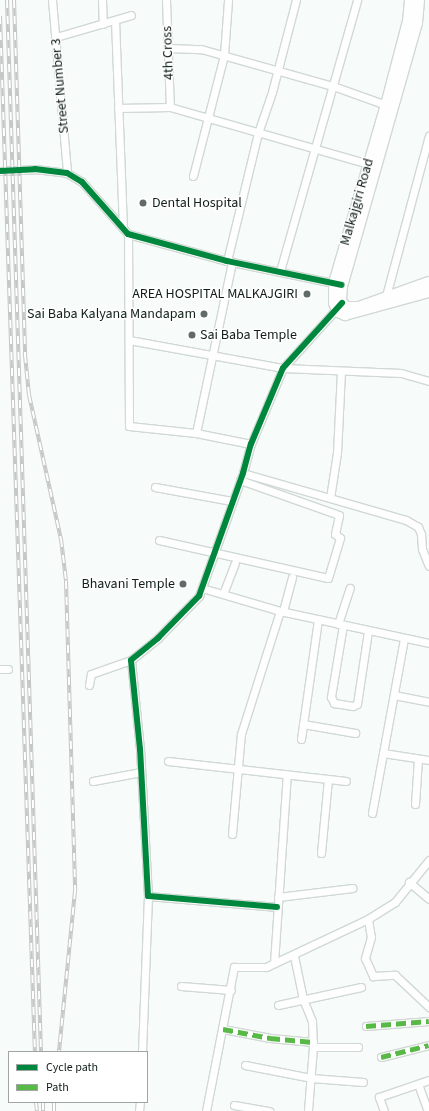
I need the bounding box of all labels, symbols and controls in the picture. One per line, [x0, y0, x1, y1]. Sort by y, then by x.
street label: 4th Cross [159, 26, 177, 80]
street label: Street Number 3 [47, 38, 73, 134]
street label: Malkajgiri Road [337, 157, 377, 247]
place label: Dental Hospital [152, 195, 242, 211]
marker: Dental Hospital [137, 197, 149, 209]
place label: AREA HOSPITAL MALKAJGIRI [132, 286, 298, 302]
marker: AREA HOSPITAL MALKAJGIRI [301, 288, 313, 300]
place label: Sai Baba Kalyana Mandapam [27, 306, 196, 322]
marker: Sai Baba Kalyana Mandapam [199, 309, 209, 319]
place label: Sai Baba Temple [200, 327, 297, 343]
marker: Sai Baba Temple [187, 330, 197, 340]
place label: Bhavani Temple [81, 576, 175, 592]
marker: Bhavani Temple [178, 579, 188, 589]
legend [8, 1051, 148, 1103]
text: Cycle path [46, 1059, 98, 1076]
text: Path [46, 1079, 69, 1096]

